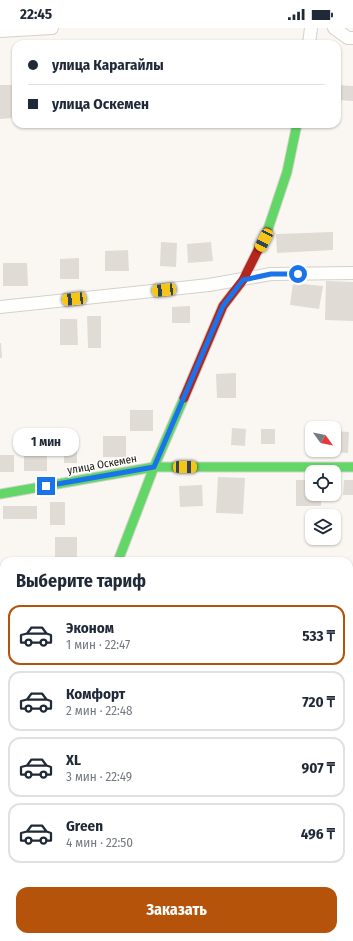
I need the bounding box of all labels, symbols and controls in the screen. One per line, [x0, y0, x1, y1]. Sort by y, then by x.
text: 22:45 [20, 5, 52, 23]
text: улица Карагайлы [52, 56, 164, 74]
text: улица Оскемен [52, 95, 149, 113]
car [253, 227, 275, 253]
route start [289, 265, 307, 283]
car [151, 283, 177, 297]
car [61, 292, 87, 306]
north arrow [305, 421, 341, 457]
map controls [305, 421, 341, 545]
callout: 1 мин [13, 428, 79, 456]
text: 1 мин [31, 434, 61, 449]
street label: улица Оскемен [66, 452, 138, 477]
car [173, 461, 197, 473]
button: locate [305, 465, 341, 501]
route end [37, 477, 55, 495]
button: layers [305, 509, 341, 545]
text: Выберите тариф [16, 570, 146, 592]
icon: car [18, 617, 54, 653]
text: Эконом [66, 619, 114, 637]
text: 533 ₸ [302, 627, 335, 645]
text: 1 мин · 22:47 [66, 637, 130, 652]
icon: car [18, 683, 54, 719]
text: Комфорт [66, 685, 125, 703]
text: 720 ₸ [302, 693, 335, 711]
text: 2 мин · 22:48 [66, 703, 132, 718]
icon: car [18, 749, 54, 785]
text: XL [66, 751, 81, 769]
text: 907 ₸ [302, 759, 335, 777]
text: 3 мин · 22:49 [66, 769, 132, 784]
icon: car [18, 815, 54, 851]
text: Green [66, 817, 103, 835]
text: 496 ₸ [301, 825, 335, 843]
text: 4 мин · 22:50 [66, 835, 133, 850]
button: Заказать [16, 887, 337, 933]

